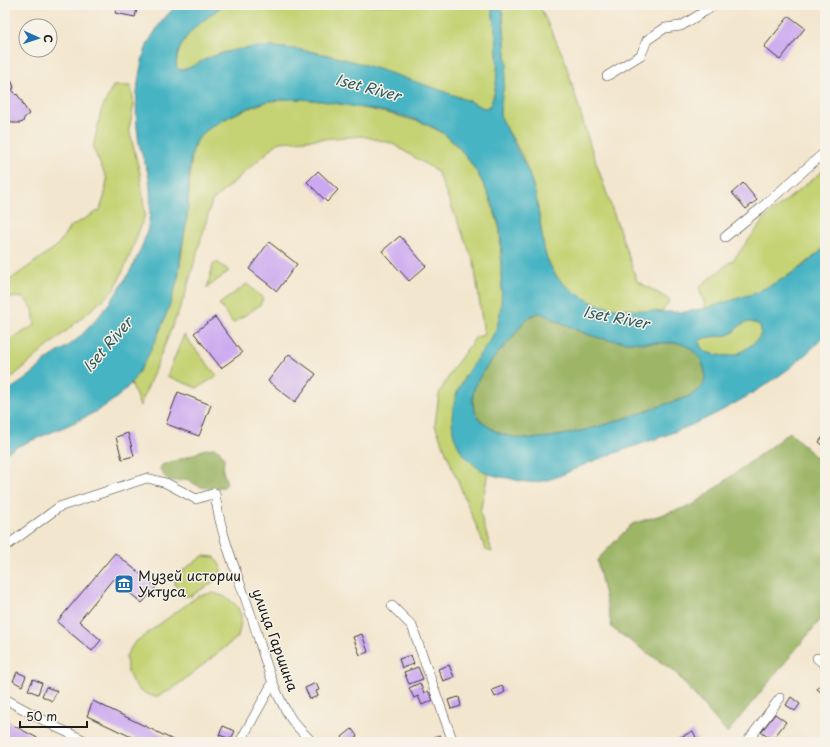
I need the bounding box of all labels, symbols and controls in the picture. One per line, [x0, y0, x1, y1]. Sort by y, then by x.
north arrow [18, 18, 58, 58]
text: С [40, 34, 57, 43]
water label: Iset River [333, 67, 406, 107]
water label: Iset River [581, 299, 653, 335]
water label: Iset River [76, 310, 139, 377]
place label: Музей истории Уктуса [138, 565, 241, 602]
museum icon: Музей истории Уктуса [113, 573, 135, 595]
street label: улица Гаршина [247, 586, 304, 694]
scale bar [20, 703, 87, 729]
text: 50 m [26, 707, 57, 725]

